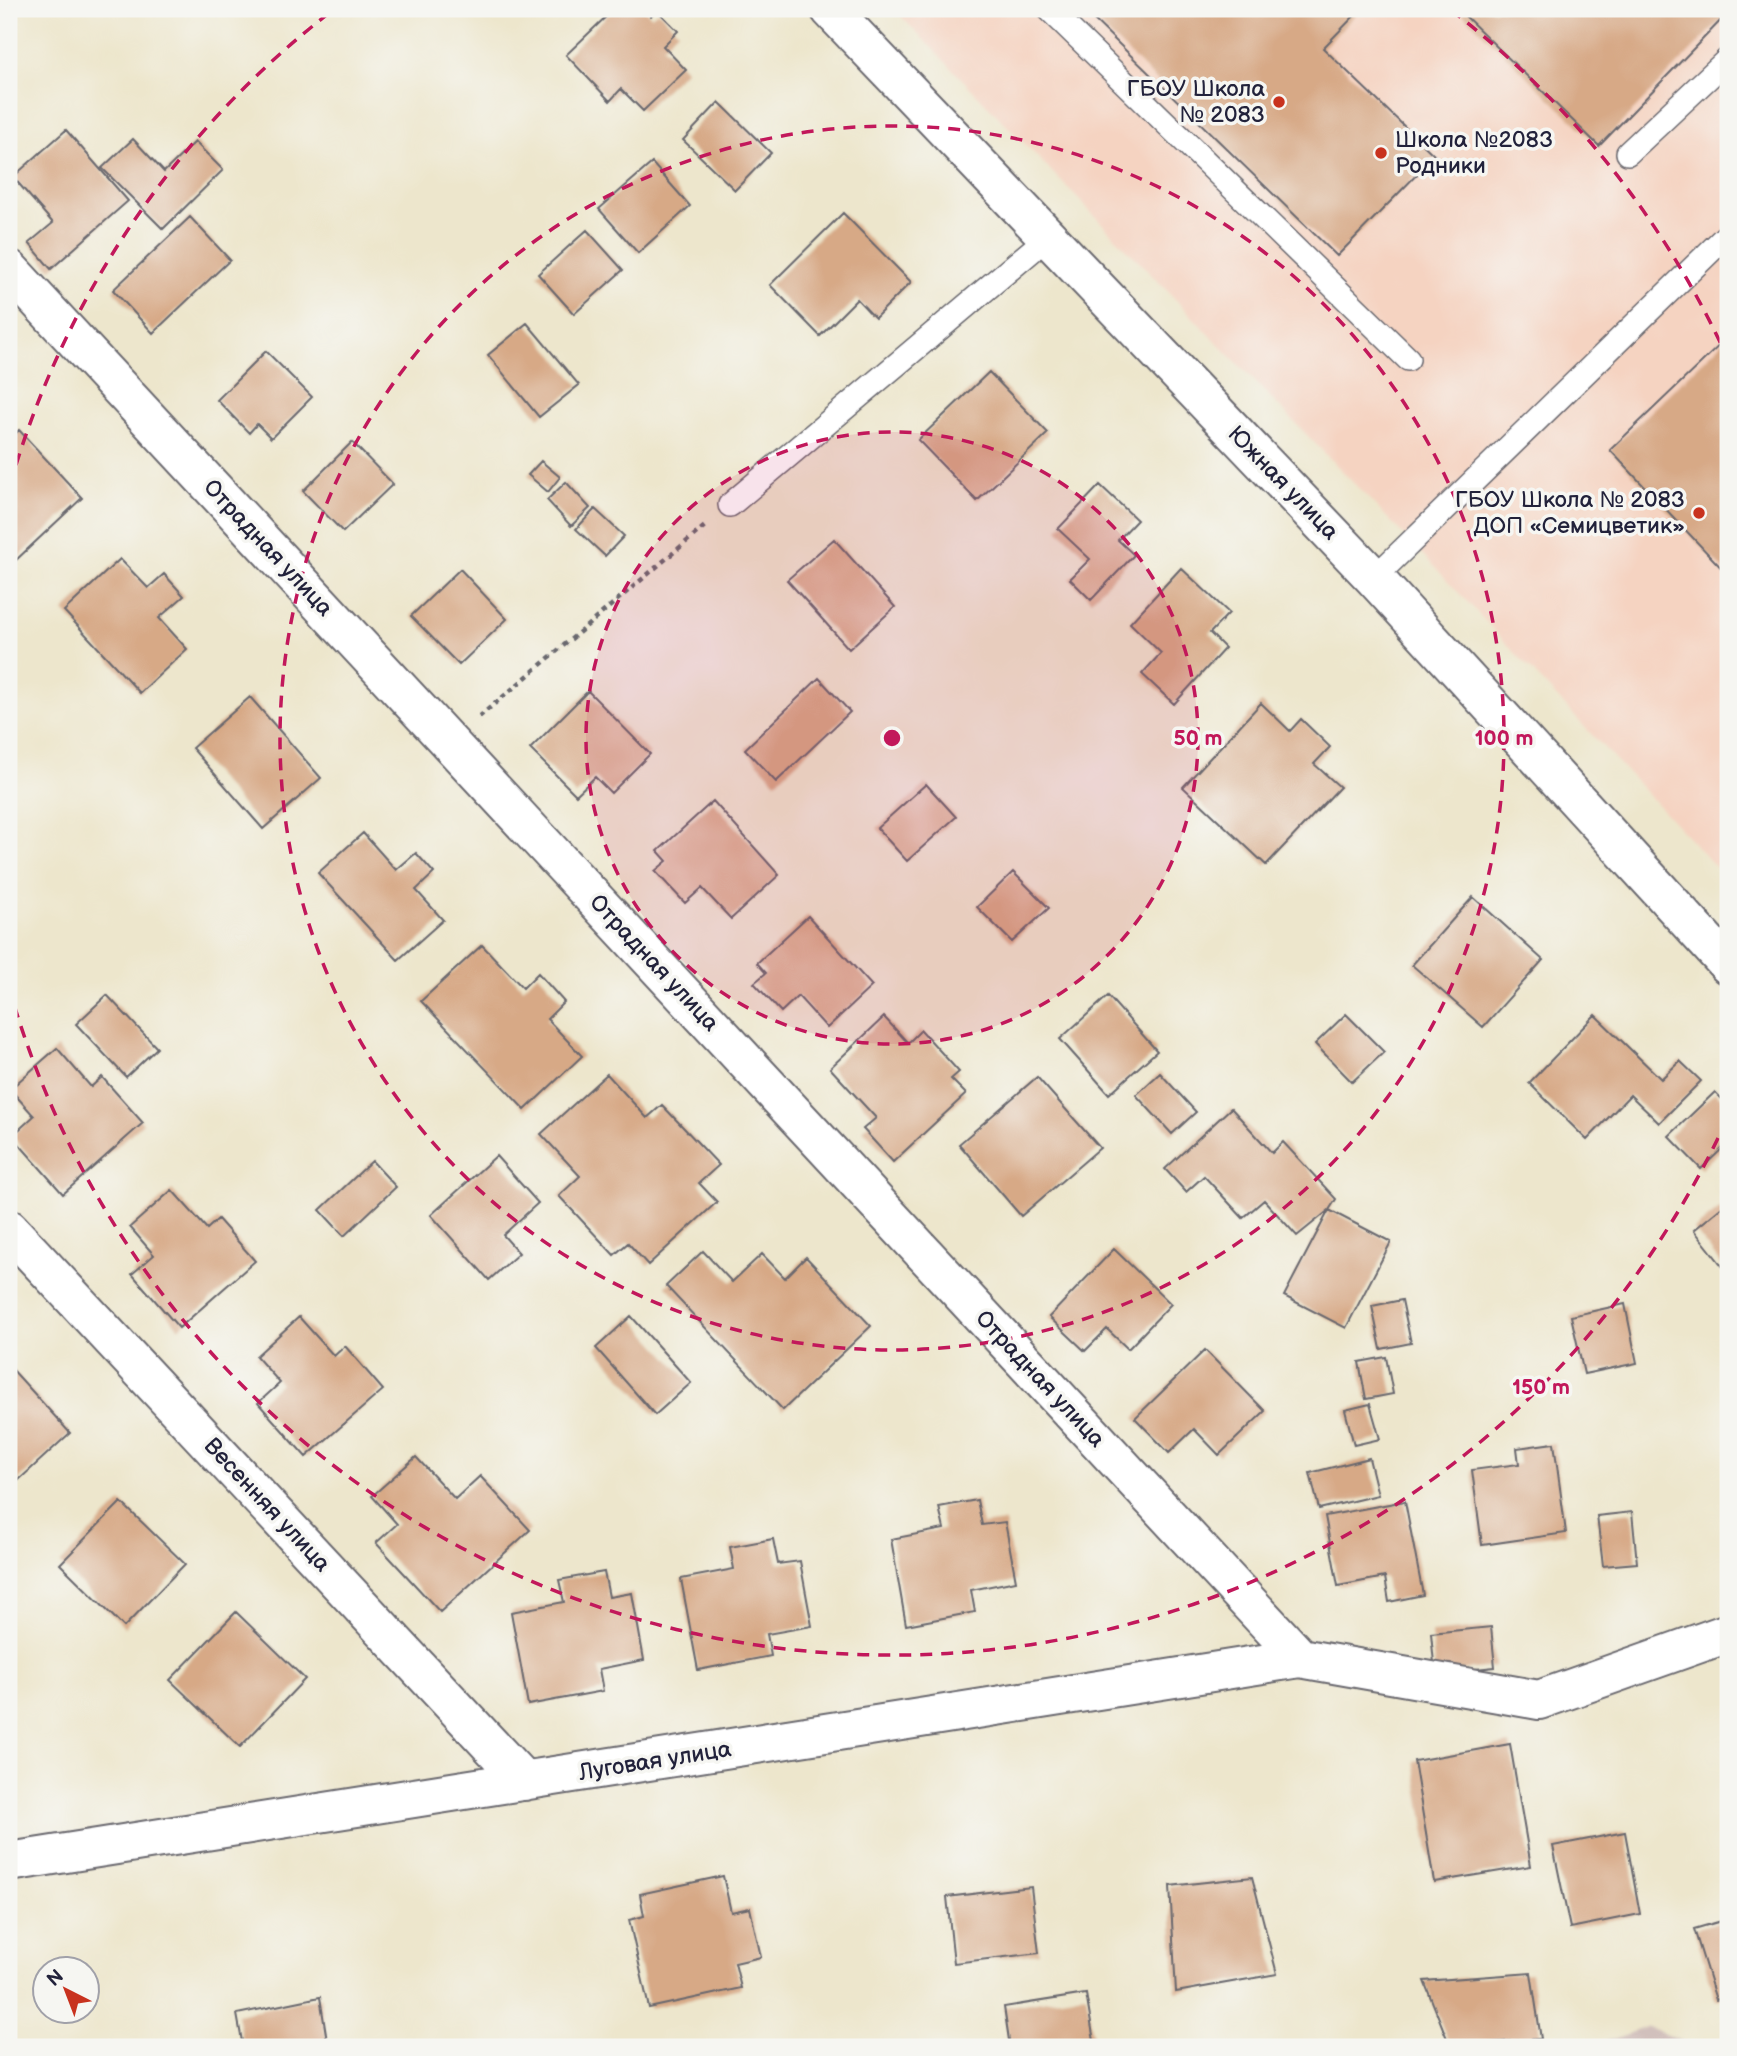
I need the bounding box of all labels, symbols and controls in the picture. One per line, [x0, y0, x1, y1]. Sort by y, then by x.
place label: ГБОУ Школа № 2083 [1127, 75, 1265, 129]
marker: ГБОУ Школа № 2083 [1271, 94, 1287, 110]
place label: Школа №2083 Родники [1395, 126, 1553, 180]
marker: Школа №2083 Родники [1373, 145, 1389, 161]
street label: Южная улица [1222, 420, 1345, 546]
street label: Отрадная улица [197, 474, 339, 623]
place label: ГБОУ Школа № 2083 ДОП «Семицветик» [1455, 486, 1685, 540]
marker: ГБОУ Школа № 2083 ДОП «Семицветик» [1691, 505, 1707, 521]
centre of rings [880, 726, 904, 750]
text: 50 m [1174, 726, 1222, 751]
text: 100 m [1475, 726, 1533, 751]
street label: Отрадная улица [583, 889, 725, 1038]
street label: Отрадная улица [969, 1305, 1111, 1454]
text: 150 m [1512, 1375, 1570, 1400]
street label: Весенняя улица [198, 1432, 336, 1578]
street label: Луговая улица [576, 1735, 734, 1787]
north arrow [32, 1954, 102, 2024]
text: N [43, 1965, 69, 1992]

